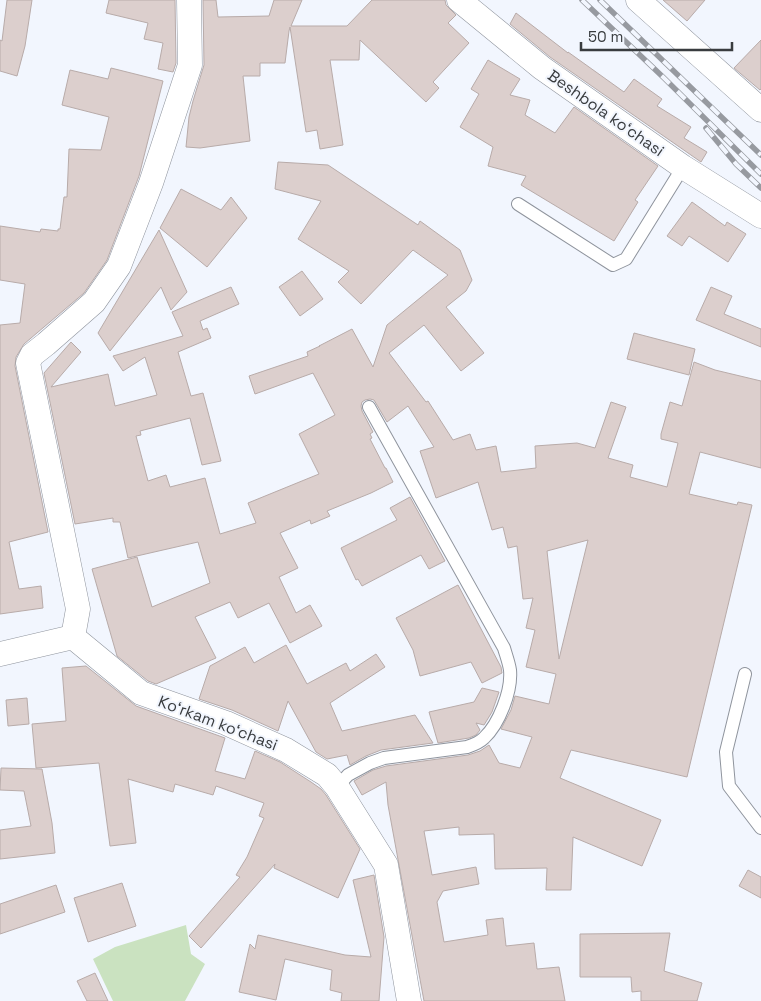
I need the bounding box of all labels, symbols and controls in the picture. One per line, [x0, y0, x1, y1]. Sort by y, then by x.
scale bar [581, 20, 732, 52]
text: 50 m [588, 27, 623, 46]
street label: Beshbola koʻchasi [544, 65, 668, 161]
street label: Koʻrkam koʻchasi [155, 691, 281, 755]

